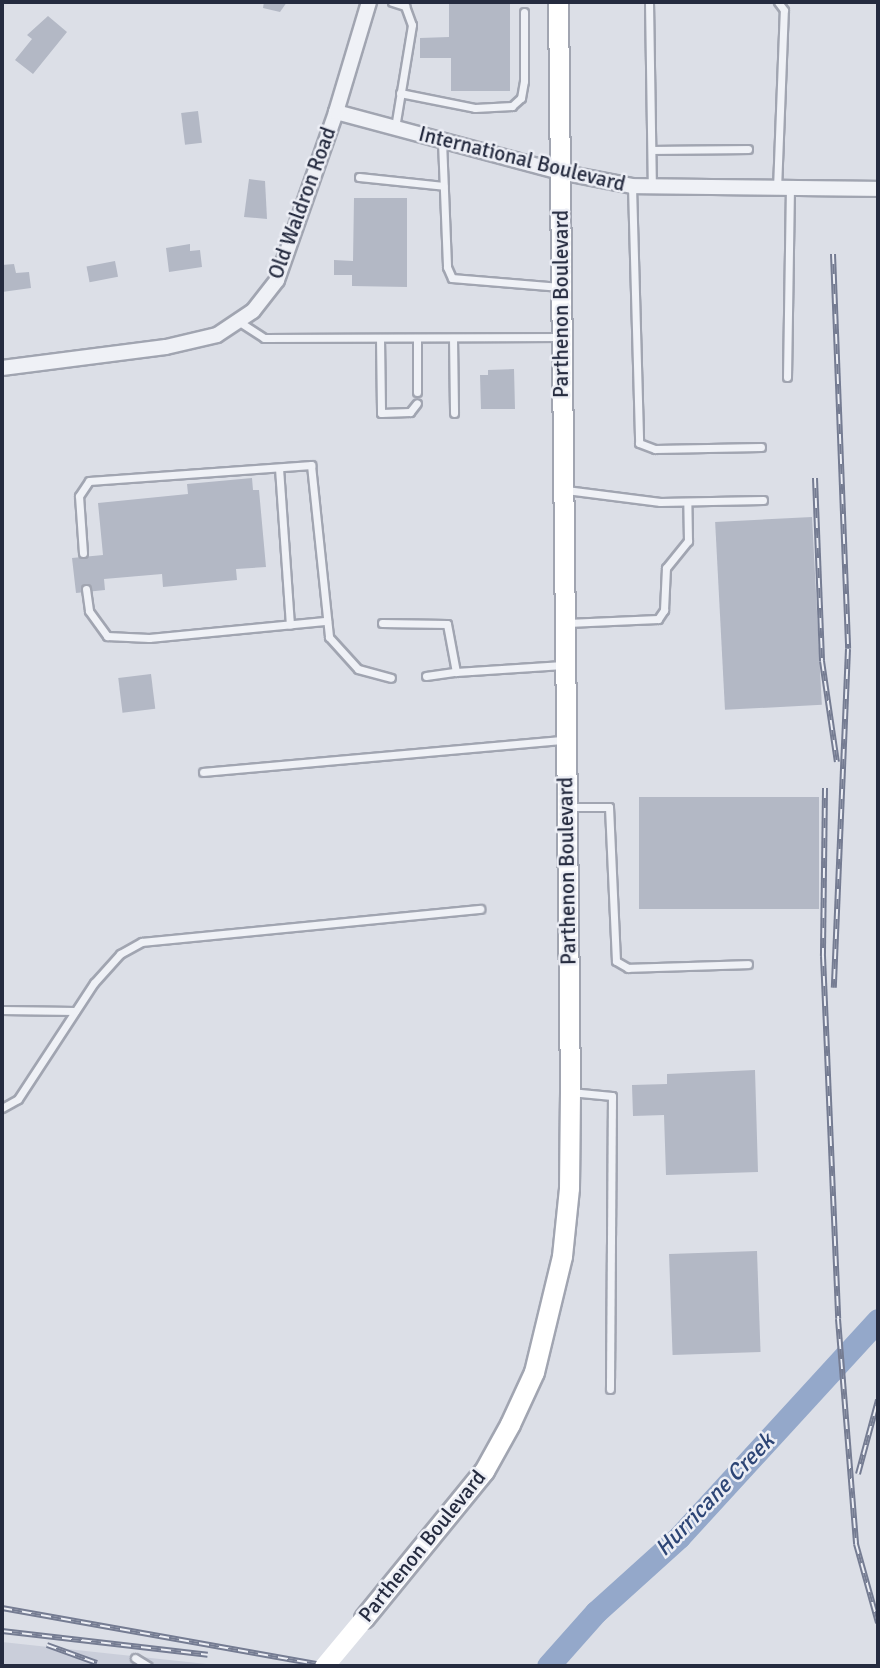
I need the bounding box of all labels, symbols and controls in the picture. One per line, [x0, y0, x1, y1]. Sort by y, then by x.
street label: International Boulevard [416, 121, 628, 197]
street label: Old Waldron Road [263, 124, 341, 282]
street label: Parthenon Boulevard [548, 210, 574, 398]
street label: Parthenon Boulevard [553, 777, 581, 965]
water label: Hurricane Creek [650, 1428, 780, 1562]
street label: Parthenon Boulevard [353, 1465, 491, 1627]

